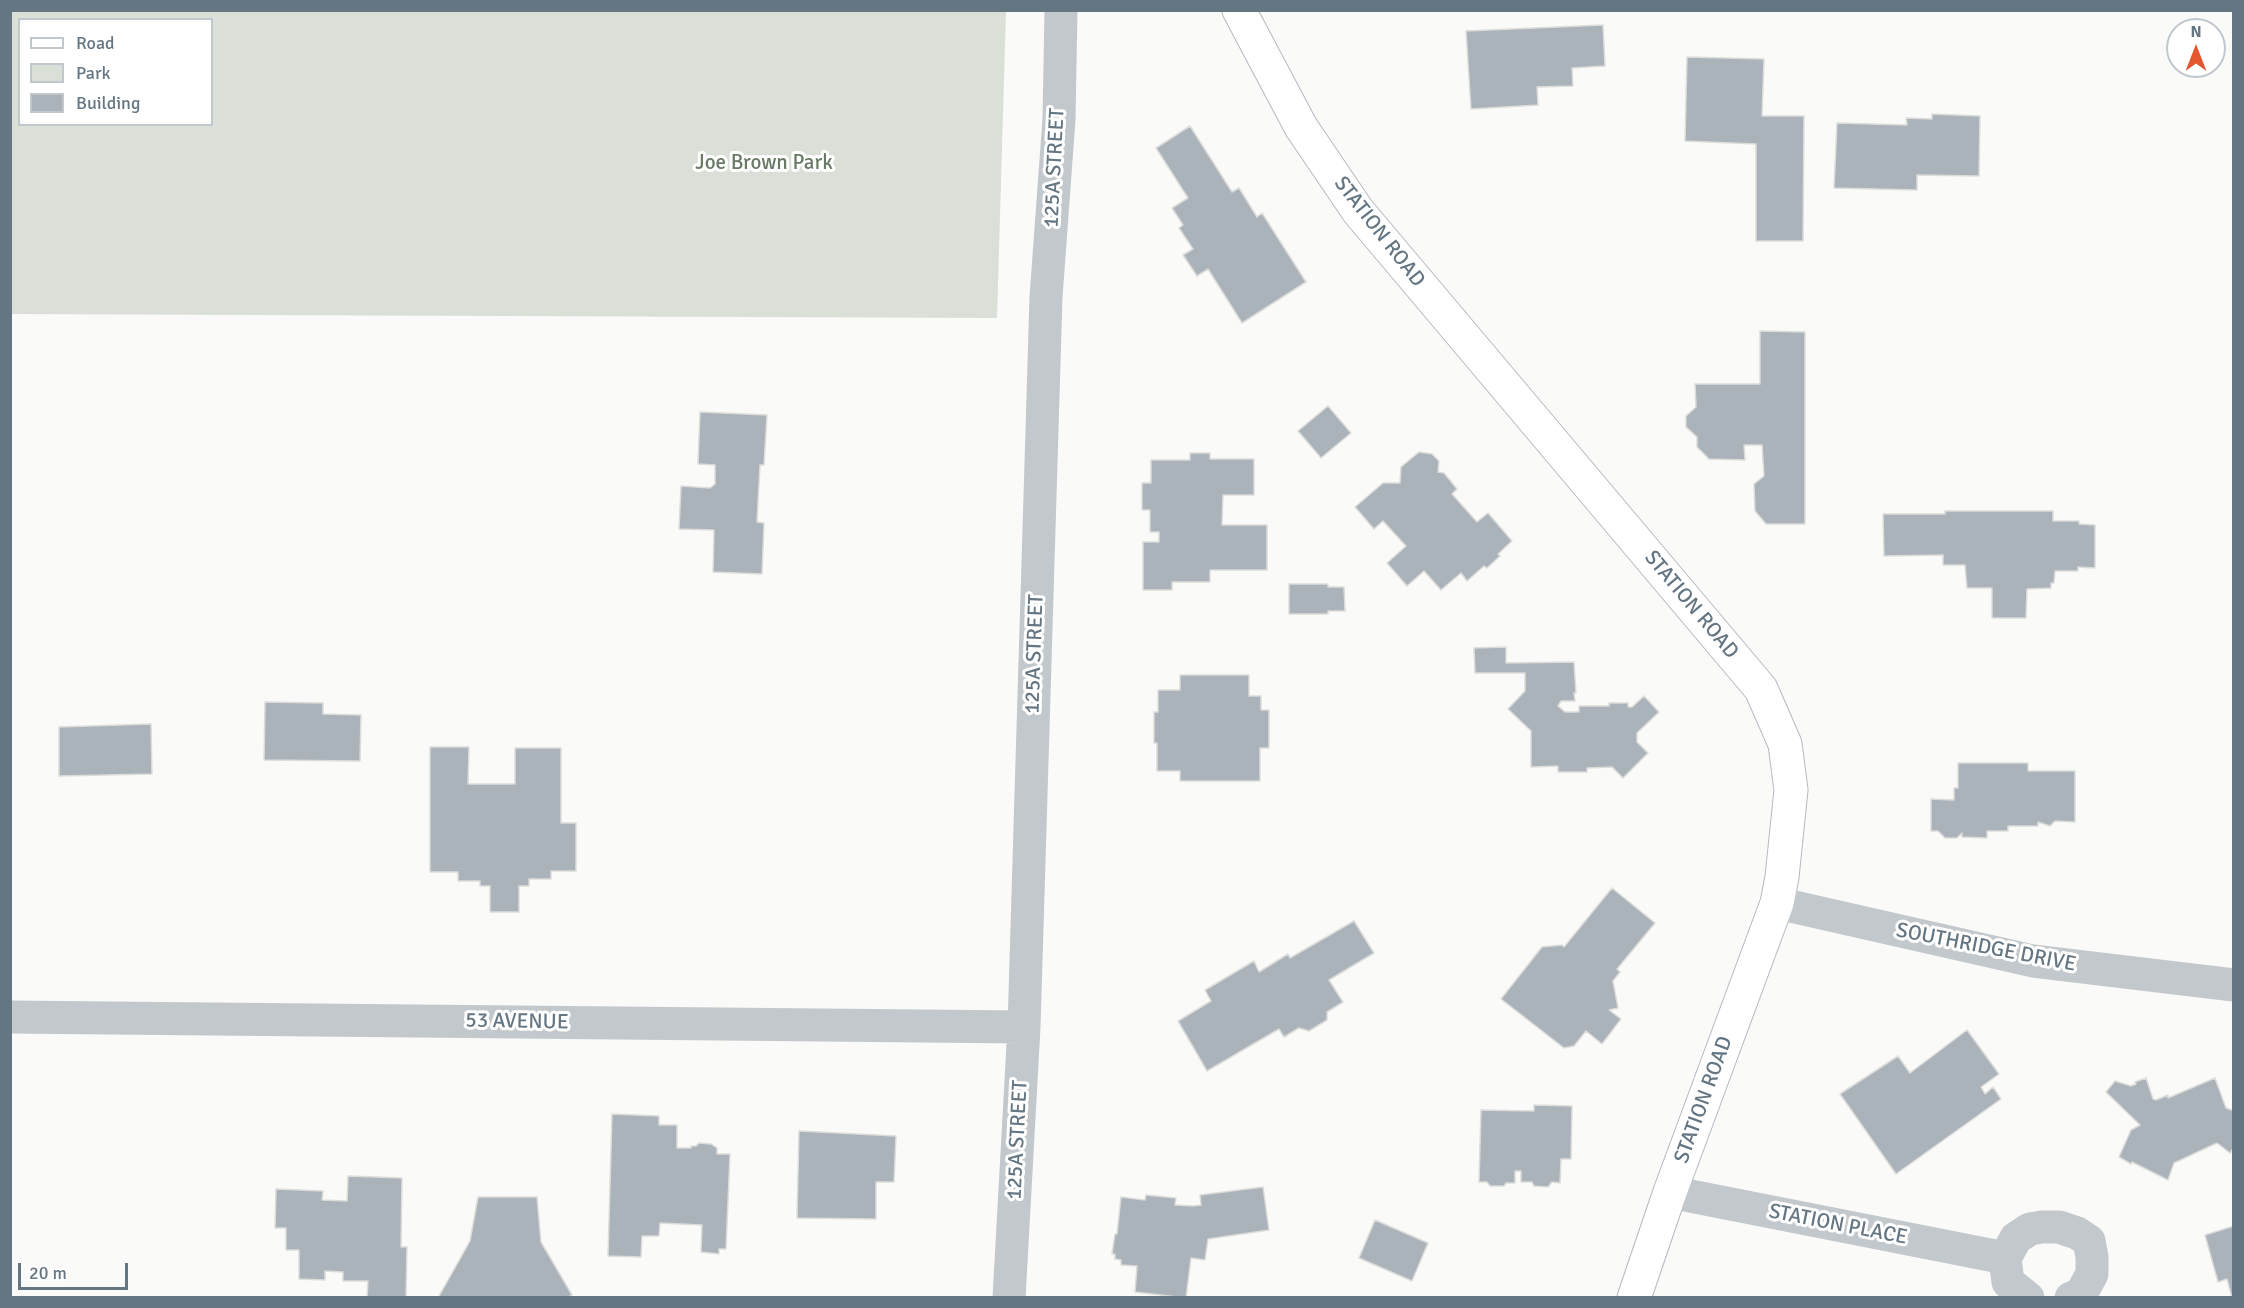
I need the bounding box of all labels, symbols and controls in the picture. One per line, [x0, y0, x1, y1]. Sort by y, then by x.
legend [18, 18, 213, 126]
north arrow [2166, 18, 2226, 78]
text: N [2190, 22, 2202, 42]
text: Road [76, 32, 115, 54]
text: Park [76, 62, 111, 84]
text: Building [76, 92, 140, 114]
street label: 125A STREET [1039, 108, 1071, 228]
park label: Joe Brown Park [695, 150, 833, 176]
street label: STATION ROAD [1328, 172, 1430, 292]
street label: STATION ROAD [1639, 546, 1743, 664]
street label: 125A STREET [1020, 594, 1050, 714]
street label: SOUTHRIDGE DRIVE [1894, 918, 2078, 978]
street label: 53 AVENUE [465, 1009, 569, 1035]
street label: STATION ROAD [1669, 1033, 1739, 1167]
street label: 125A STREET [1002, 1080, 1034, 1200]
street label: STATION PLACE [1767, 1199, 1909, 1251]
scale bar [21, 1251, 130, 1289]
text: 20 m [29, 1262, 67, 1284]

